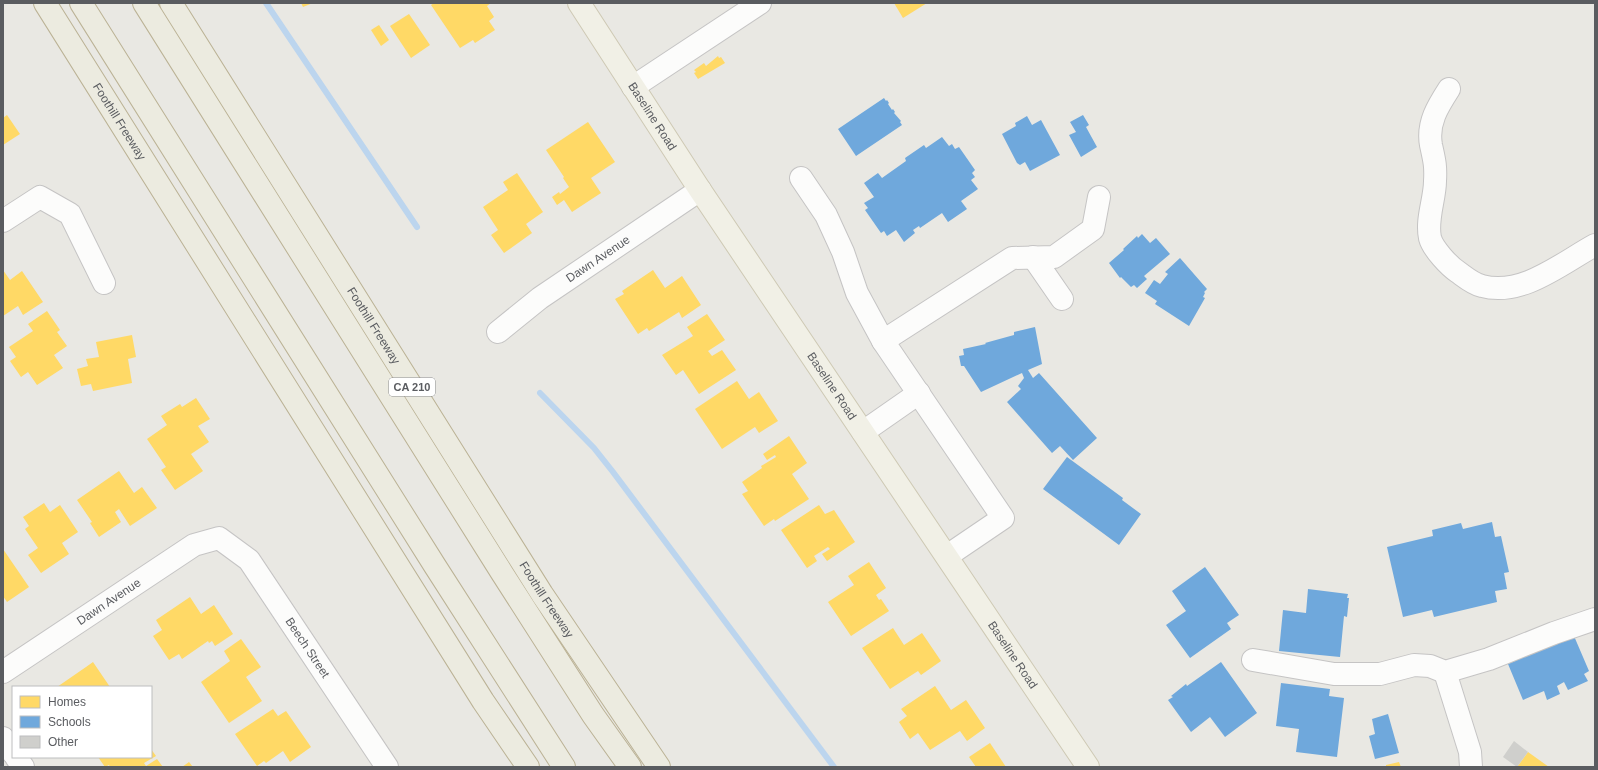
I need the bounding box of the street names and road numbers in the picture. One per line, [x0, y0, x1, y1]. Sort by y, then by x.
street label: Baseline Road [625, 80, 679, 153]
street label: Foothill Freeway [90, 81, 149, 163]
street label: Dawn Avenue [563, 232, 633, 285]
street label: Foothill Freeway [344, 285, 403, 367]
street label: Baseline Road [804, 350, 859, 422]
road number: CA 210 [389, 378, 435, 396]
street label: Foothill Freeway [516, 559, 577, 640]
street label: Dawn Avenue [74, 575, 144, 628]
street label: Beech Street [282, 615, 333, 681]
street label: Baseline Road [985, 619, 1040, 691]

